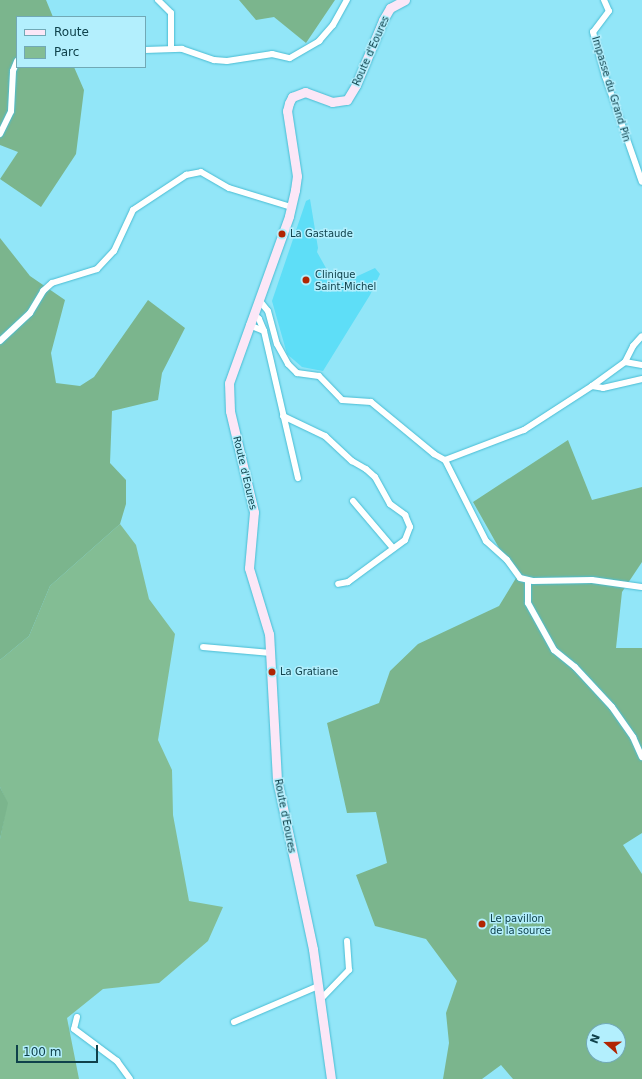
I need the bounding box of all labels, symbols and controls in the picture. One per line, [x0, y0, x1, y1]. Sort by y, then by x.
street label: Route d'Eoures [350, 14, 392, 88]
legend [16, 16, 146, 68]
text: Route [54, 25, 89, 39]
street label: Impasse du Grand Pin [589, 35, 633, 143]
text: Parc [54, 45, 79, 59]
place label: La Gastaude [290, 228, 353, 240]
marker: La Gastaude [277, 229, 287, 239]
place label: Clinique Saint-Michel [315, 268, 376, 292]
marker: Clinique Saint-Michel [300, 274, 312, 286]
street label: Route d'Eoures [231, 435, 259, 511]
place label: La Gratiane [280, 666, 338, 678]
marker: La Gratiane [267, 667, 277, 677]
street label: Route d'Eoures [272, 778, 298, 854]
place label: Le pavillon de la source [490, 912, 551, 936]
marker: Le pavillon de la source [477, 919, 487, 929]
north arrow [586, 1023, 626, 1063]
text: N [588, 1033, 603, 1046]
scale bar [18, 1037, 100, 1063]
text: 100 m [23, 1045, 61, 1059]

